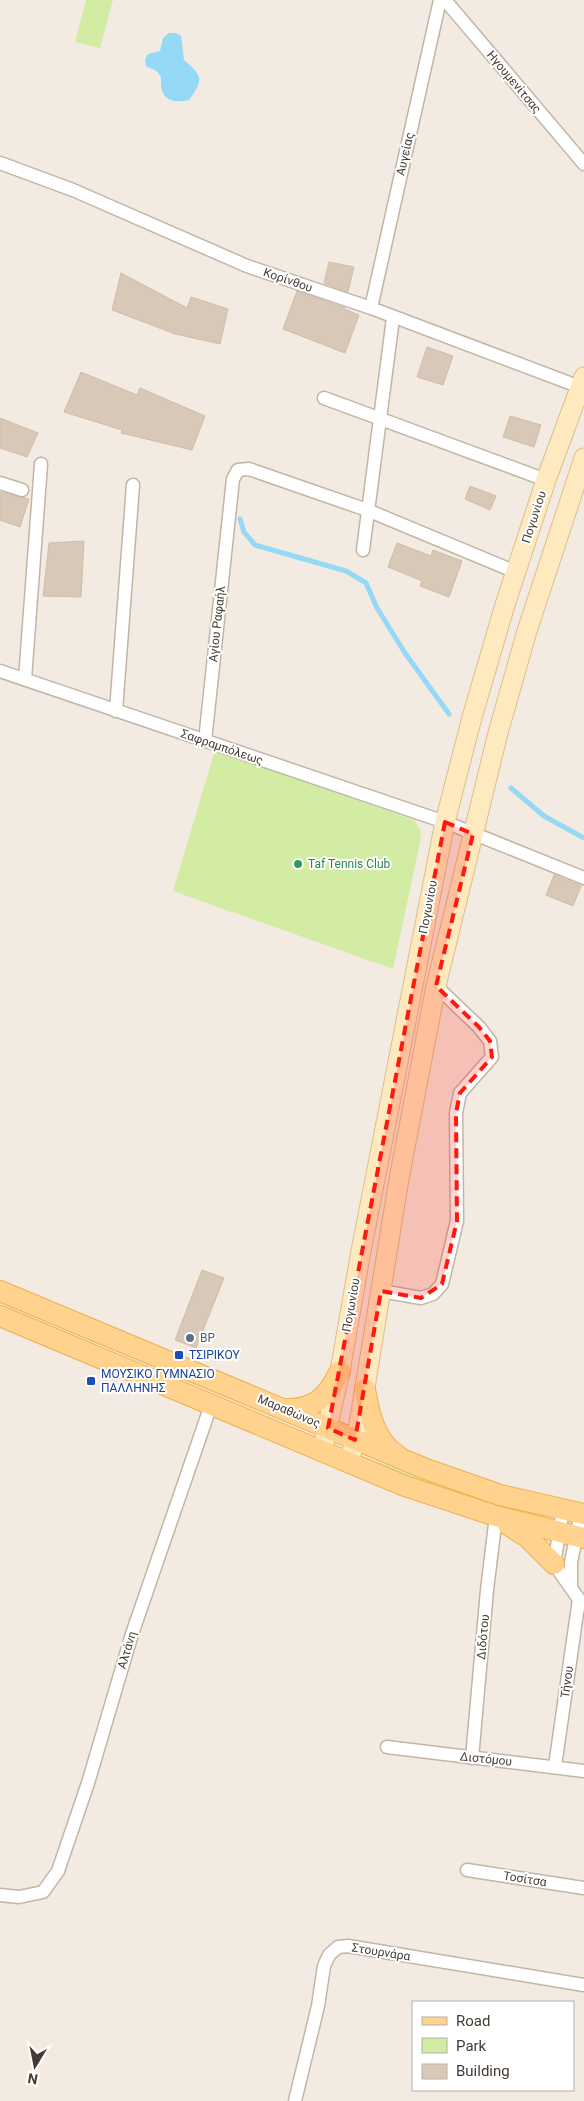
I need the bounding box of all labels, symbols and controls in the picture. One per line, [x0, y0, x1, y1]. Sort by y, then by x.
street label: Ηγουμενίτσας [484, 48, 544, 116]
street label: Αυγείας [393, 131, 417, 177]
street label: Κορίνθου [262, 265, 314, 295]
street label: Πογωνίου [519, 489, 549, 545]
street label: Αγίου Ραφαήλ [206, 585, 228, 663]
street label: Σαφραμπόλεως [179, 726, 265, 768]
place label: Taf Tennis Club [308, 857, 391, 871]
marker: Taf Tennis Club [292, 858, 304, 870]
street label: Πογωνίου [416, 879, 440, 935]
street label: Πογωνίου [339, 1277, 363, 1333]
place label: BP [200, 1331, 215, 1345]
marker: BP [184, 1332, 196, 1344]
place label: ΤΣΙΡΙΚΟΥ [189, 1348, 240, 1362]
marker: ΤΣΙΡΙΚΟΥ [173, 1349, 185, 1361]
place label: ΜΟΥΣΙΚΟ ΓΥΜΝΑΣΙΟ ΠΑΛΛΗΝΗΣ [101, 1367, 215, 1395]
marker: ΜΟΥΣΙΚΟ ΓΥΜΝΑΣΙΟ ΠΑΛΛΗΝΗΣ [85, 1375, 97, 1387]
street label: Μαραθώνος [256, 1392, 322, 1430]
street label: Διδότου [474, 1614, 492, 1660]
street label: Αλτάνη [115, 1629, 139, 1671]
street label: Τήνου [558, 1665, 576, 1699]
street label: Διστόμου [459, 1749, 513, 1769]
street label: Τοσίτσα [502, 1869, 548, 1889]
street label: Στουρνάρα [351, 1940, 412, 1964]
legend [412, 2001, 574, 2091]
text: Road [456, 2012, 490, 2030]
text: Park [456, 2037, 487, 2055]
north arrow [10, 2041, 60, 2091]
text: Building [456, 2062, 510, 2080]
text: N [26, 2070, 39, 2088]

